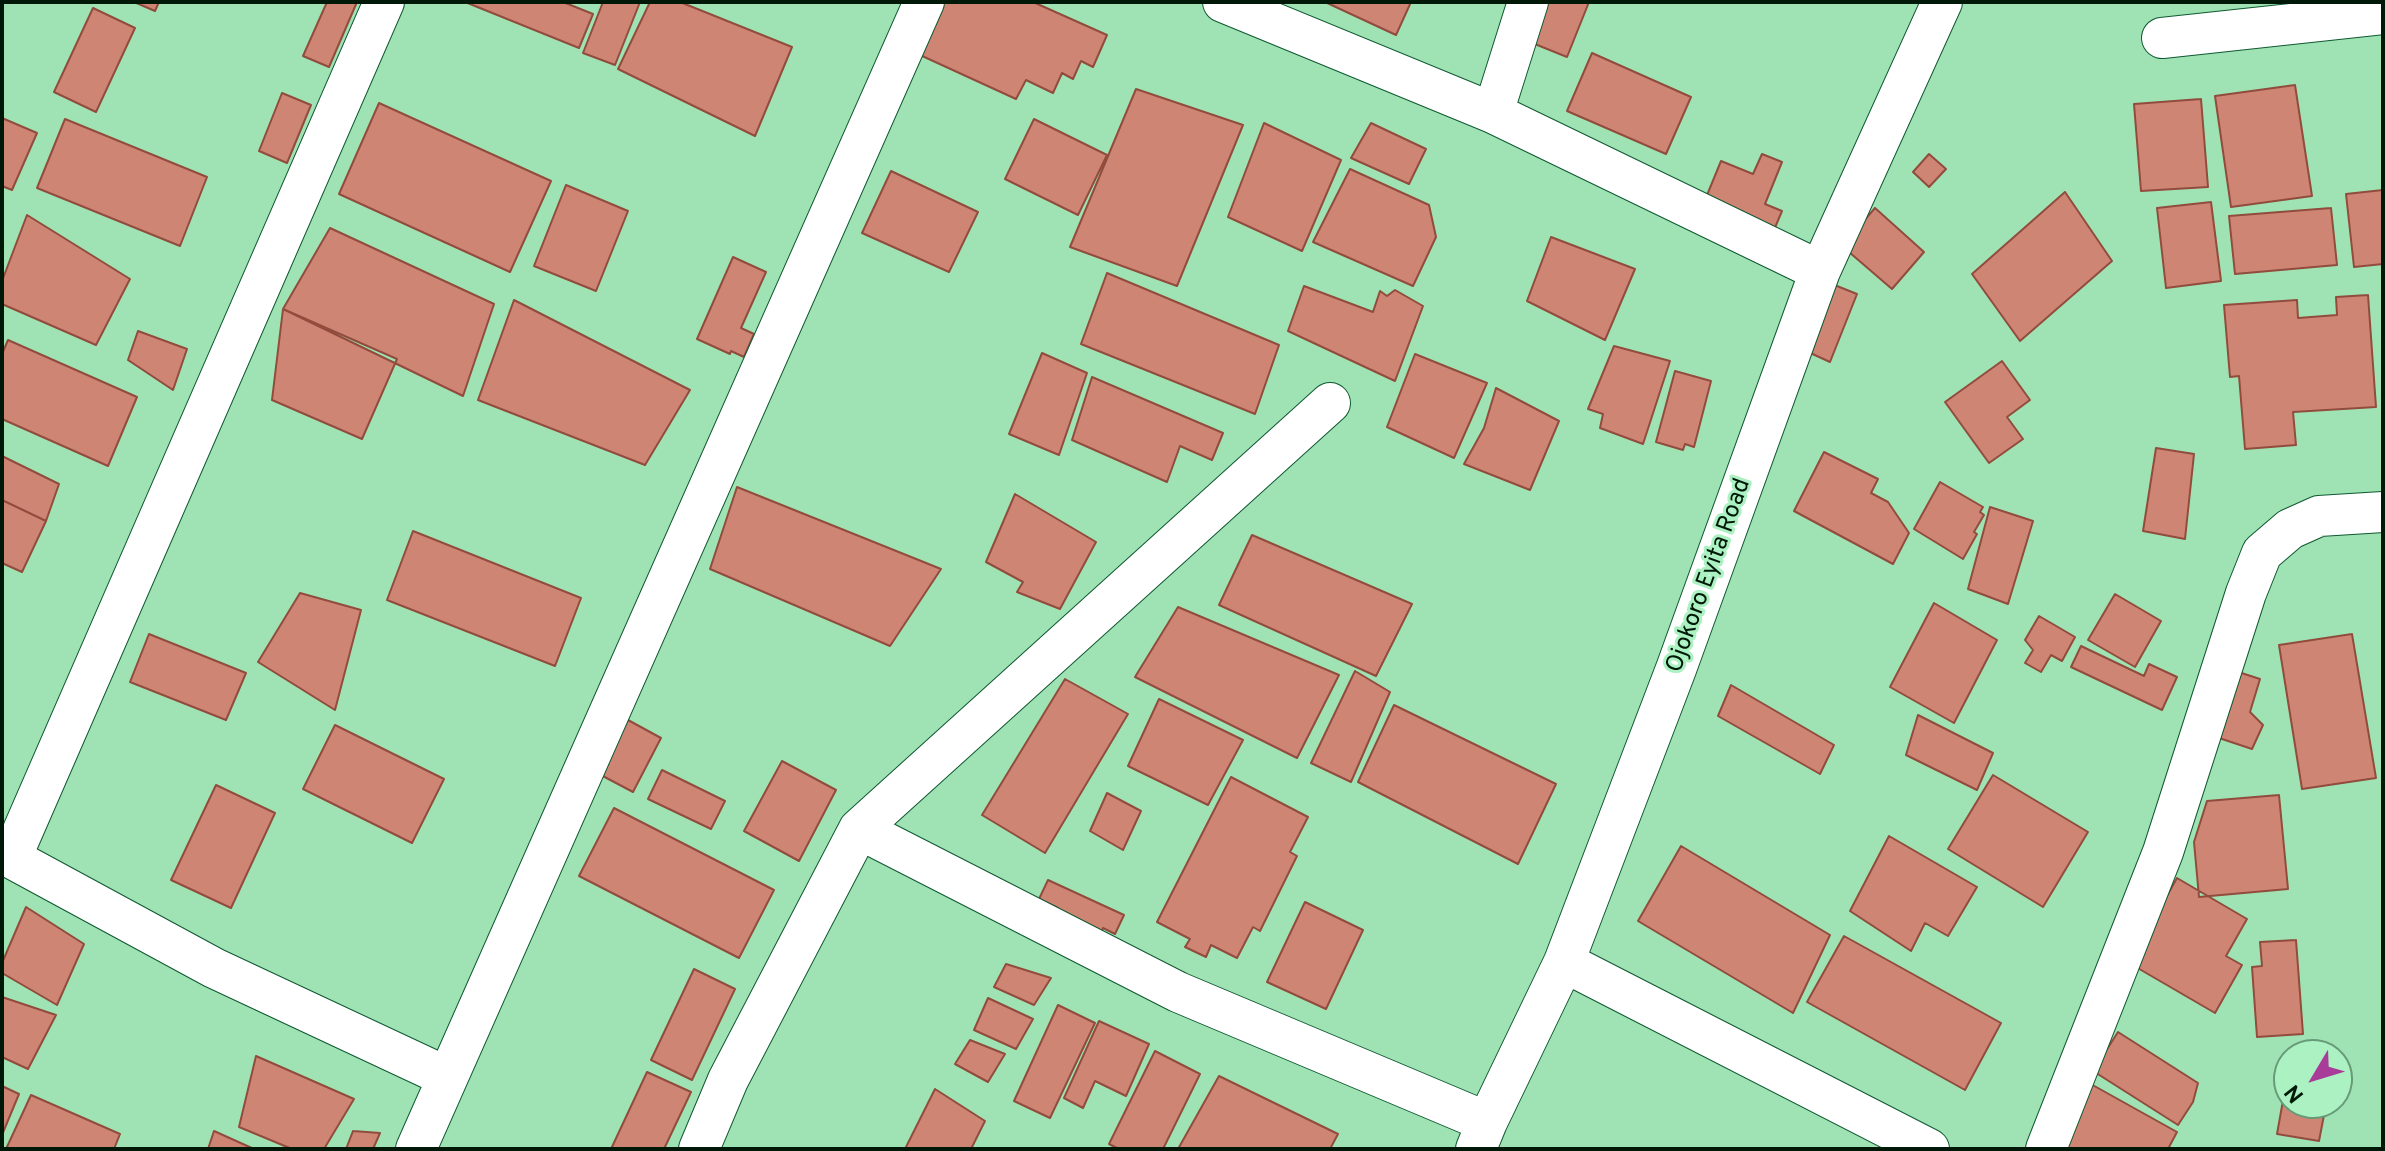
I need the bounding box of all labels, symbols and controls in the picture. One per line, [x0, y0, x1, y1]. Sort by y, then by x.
street label: Ojokoro Eyita Road [1661, 475, 1759, 677]
north arrow [2273, 1039, 2353, 1119]
text: N [2280, 1078, 2311, 1107]

